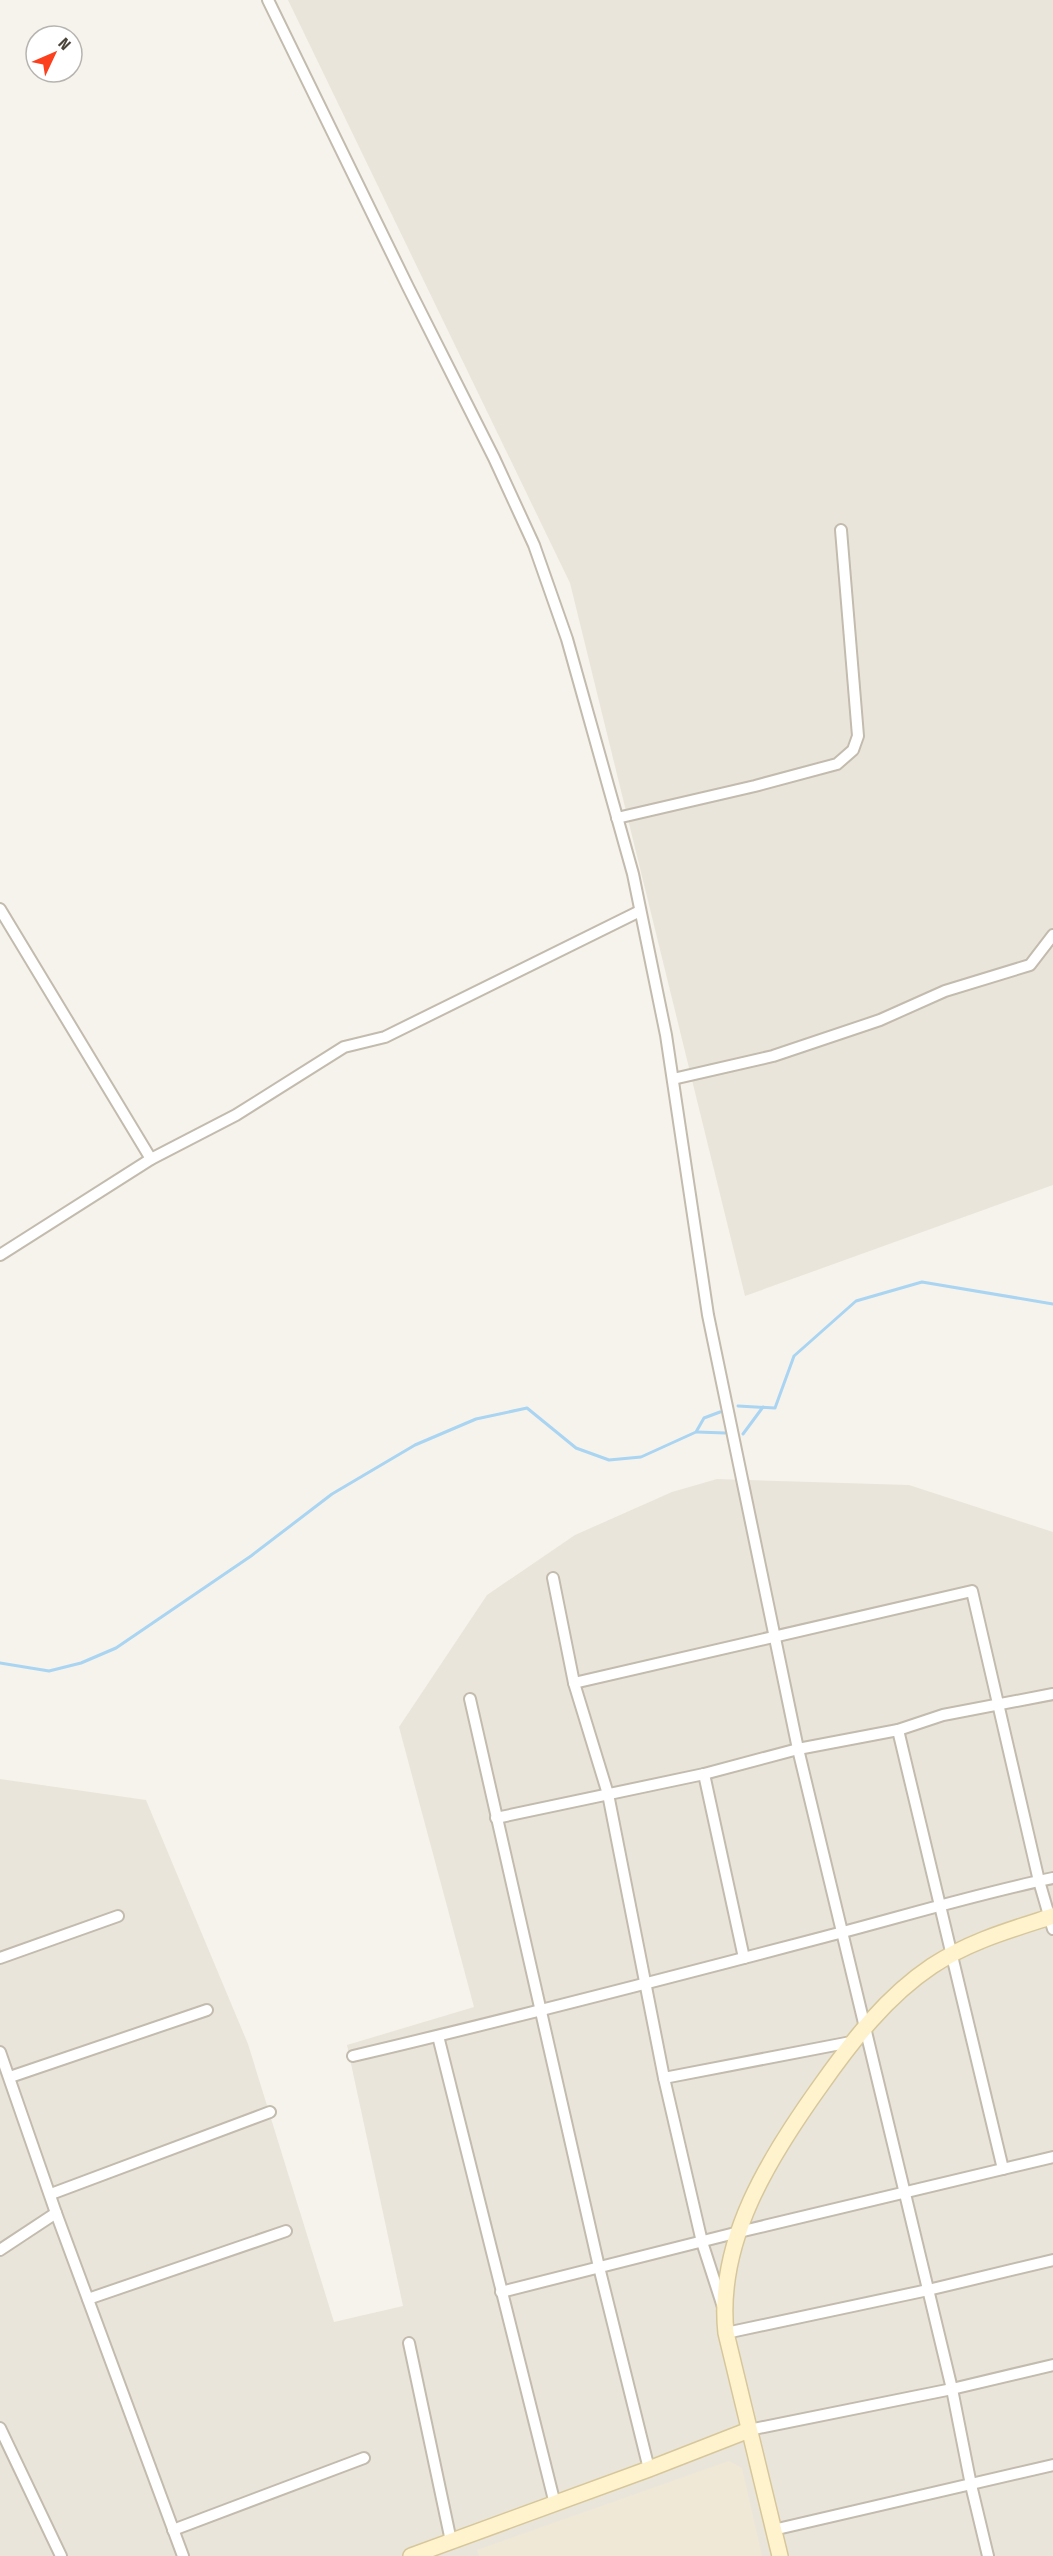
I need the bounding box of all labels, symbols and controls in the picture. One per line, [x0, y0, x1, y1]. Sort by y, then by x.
north arrow [24, 24, 84, 84]
text: N [54, 34, 75, 54]

